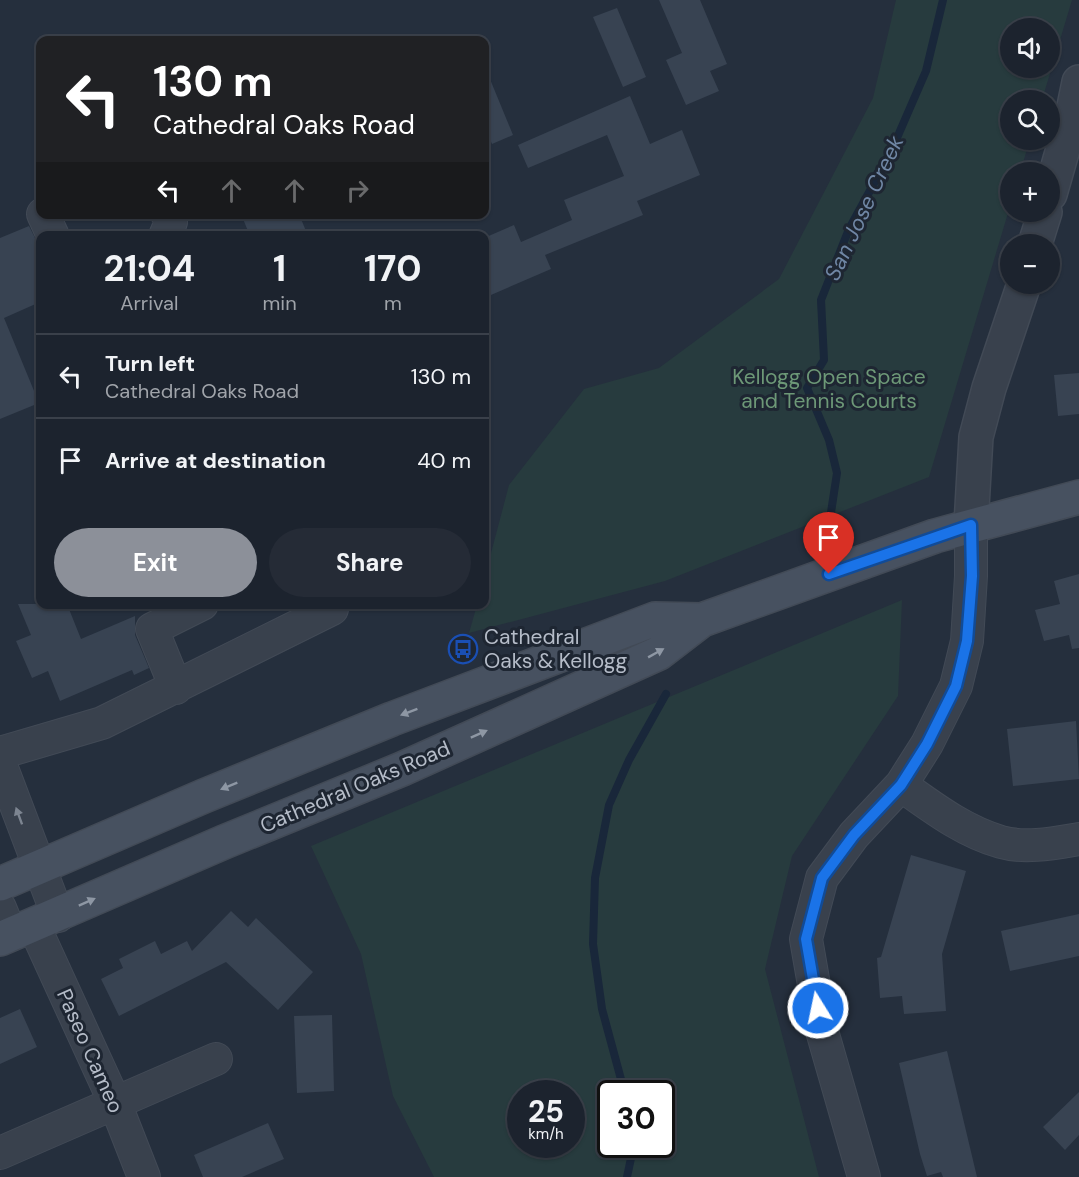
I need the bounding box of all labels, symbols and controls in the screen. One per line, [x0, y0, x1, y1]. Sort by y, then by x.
map controls [1000, 18, 1060, 294]
button: sound [1000, 18, 1060, 78]
text: 130 m [153, 54, 273, 109]
icon: left [54, 60, 132, 138]
button: search [1000, 90, 1060, 150]
text: Cathedral Oaks Road [153, 107, 415, 142]
water label: San Jose Creek [818, 130, 911, 285]
button: + [1000, 162, 1060, 222]
icon: left [152, 174, 185, 207]
icon: ahead [215, 174, 248, 207]
icon: ahead [278, 174, 311, 207]
icon: right [341, 174, 374, 207]
button: − [1000, 234, 1060, 294]
text: 21:04 [103, 245, 195, 292]
text: 1 [273, 245, 286, 292]
text: 170 [364, 245, 422, 292]
text: Arrival [120, 290, 178, 316]
text: min [263, 290, 297, 316]
text: m [384, 290, 402, 316]
text: Turn left [105, 349, 195, 378]
icon: left [54, 360, 87, 393]
text: 130 m [411, 362, 471, 391]
park label: Kellogg Open Space and Tennis Courts [732, 363, 926, 415]
text: Cathedral Oaks Road [105, 378, 299, 404]
icon: arrive [54, 444, 87, 477]
text: Arrive at destination [105, 446, 326, 475]
text: 40 m [417, 446, 471, 475]
pin [803, 512, 854, 574]
icon: arrive [812, 521, 845, 554]
button: Exit [54, 528, 257, 597]
button: Share [269, 528, 471, 597]
place label: Cathedral Oaks & Kellogg [484, 623, 627, 675]
bus stop icon: Cathedral Oaks & Kellogg [447, 633, 479, 665]
one-way arrow [648, 648, 665, 658]
one-way arrow [400, 708, 418, 718]
one-way arrow [470, 730, 487, 739]
street label: Cathedral Oaks Road [256, 734, 454, 840]
one-way arrow [219, 781, 237, 791]
one-way arrow [14, 807, 23, 825]
one-way arrow [79, 898, 96, 907]
position arrow [786, 976, 850, 1040]
street label: Paseo Cameo [50, 984, 130, 1118]
speed limit sign: 30 [597, 1080, 675, 1158]
text: 25 [528, 1092, 564, 1131]
text: km/h [528, 1124, 564, 1144]

